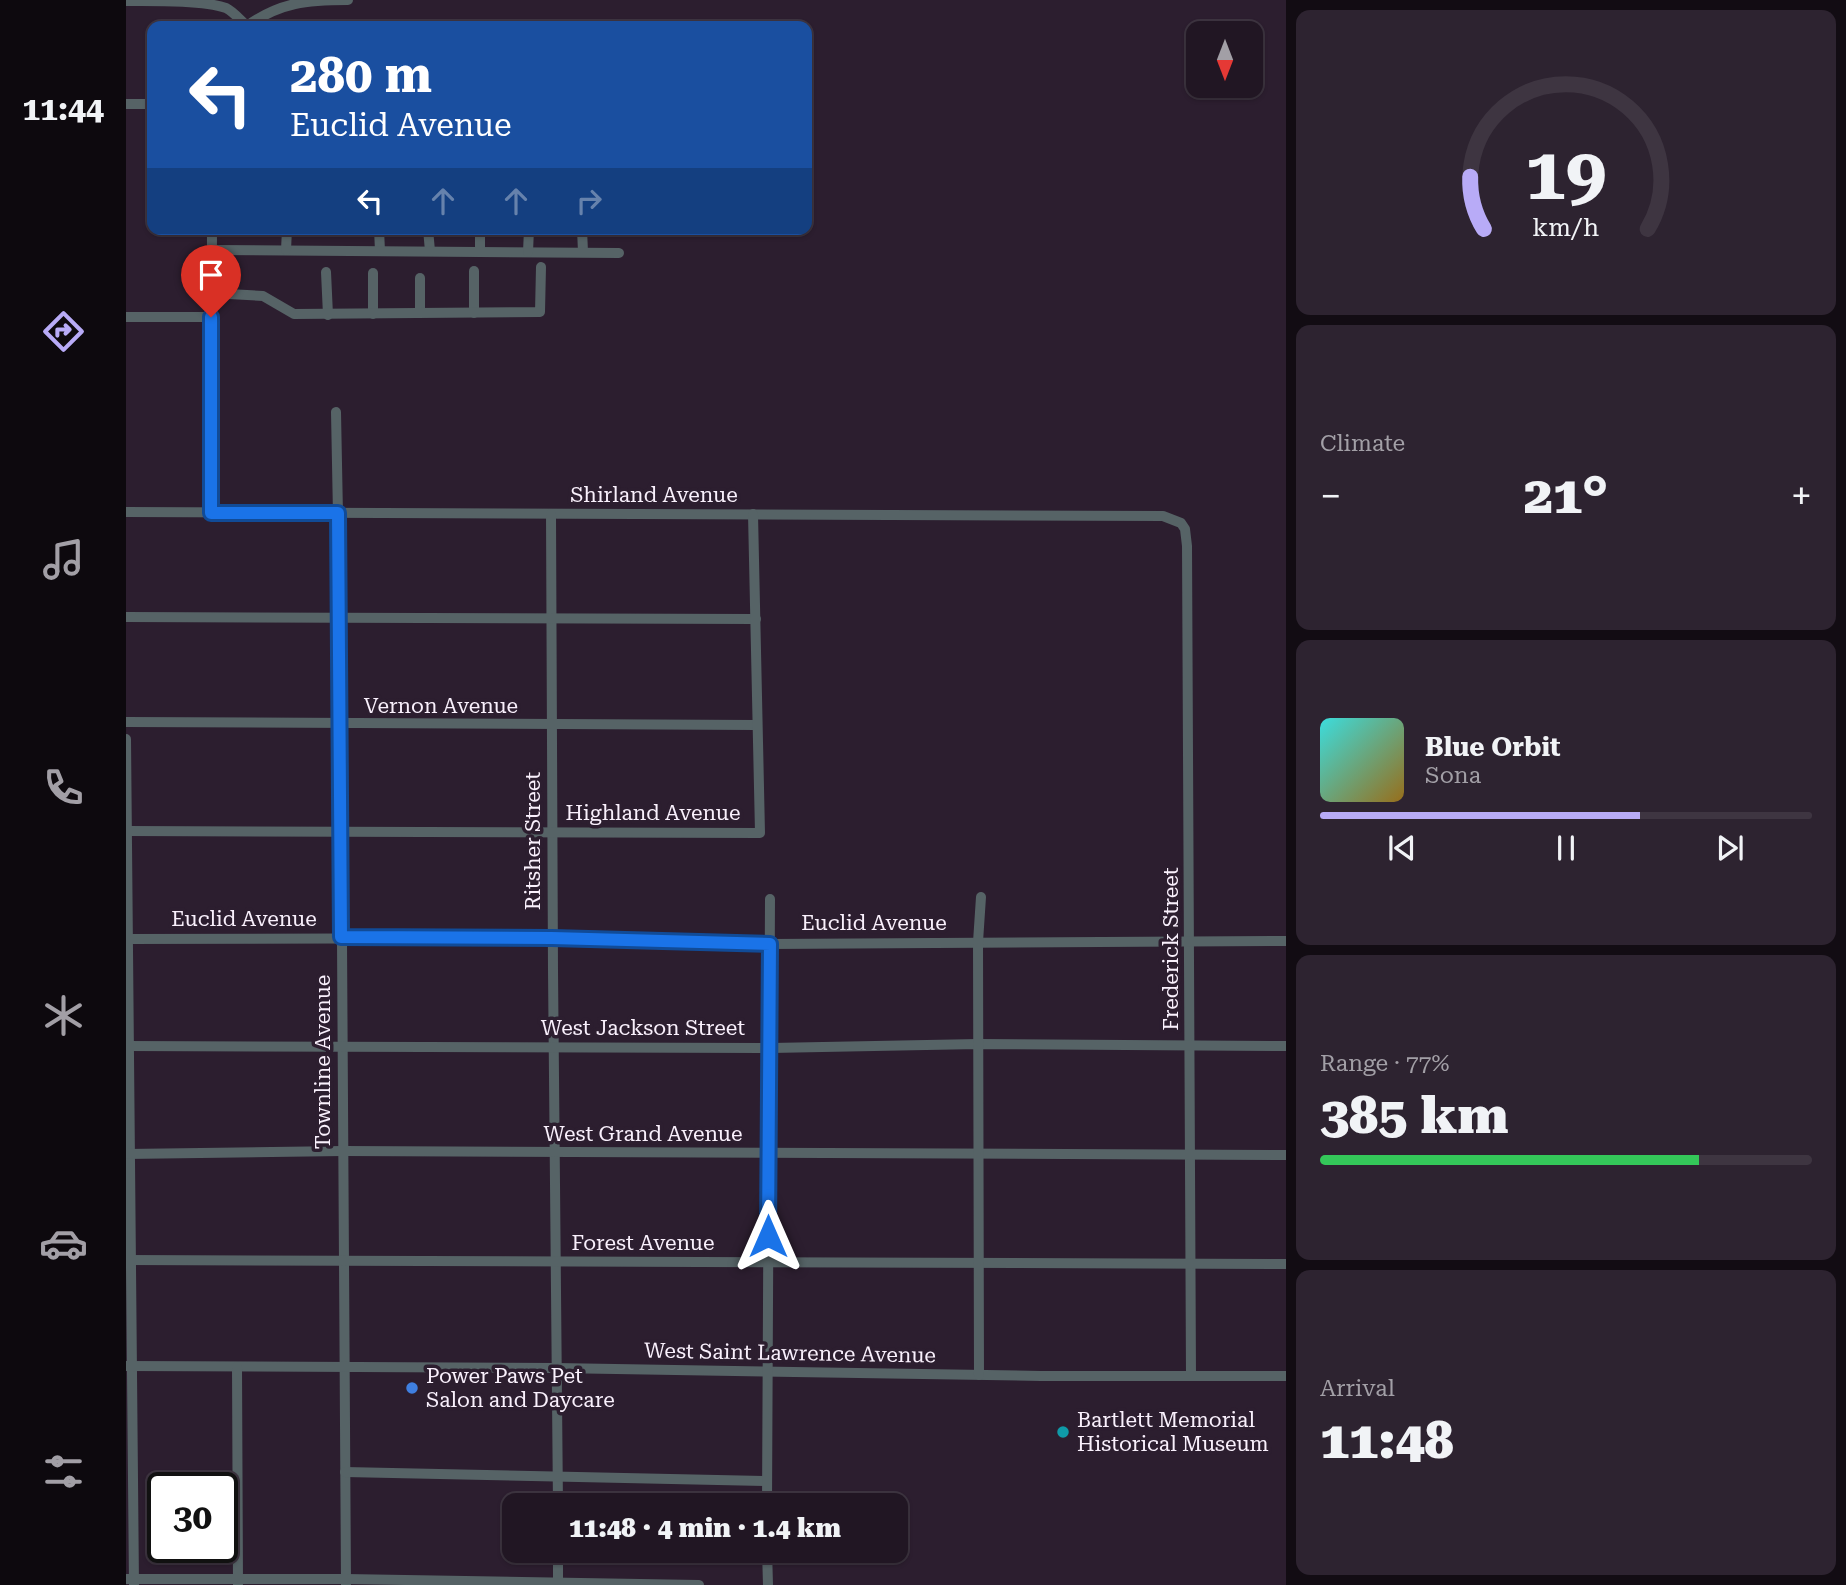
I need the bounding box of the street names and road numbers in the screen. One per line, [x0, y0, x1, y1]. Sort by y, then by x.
street label: Shirland Avenue [570, 483, 738, 507]
street label: Vernon Avenue [364, 694, 518, 718]
street label: Ritsher Street [521, 772, 545, 910]
street label: Highland Avenue [566, 801, 740, 825]
street label: Frederick Street [1159, 867, 1183, 1031]
street label: Euclid Avenue [171, 907, 317, 931]
street label: Euclid Avenue [801, 911, 947, 935]
street label: Townline Avenue [311, 975, 335, 1149]
street label: West Jackson Street [541, 1016, 745, 1040]
street label: West Grand Avenue [544, 1122, 742, 1146]
street label: Forest Avenue [572, 1231, 714, 1255]
street label: West Saint Lawrence Avenue [644, 1338, 936, 1368]

